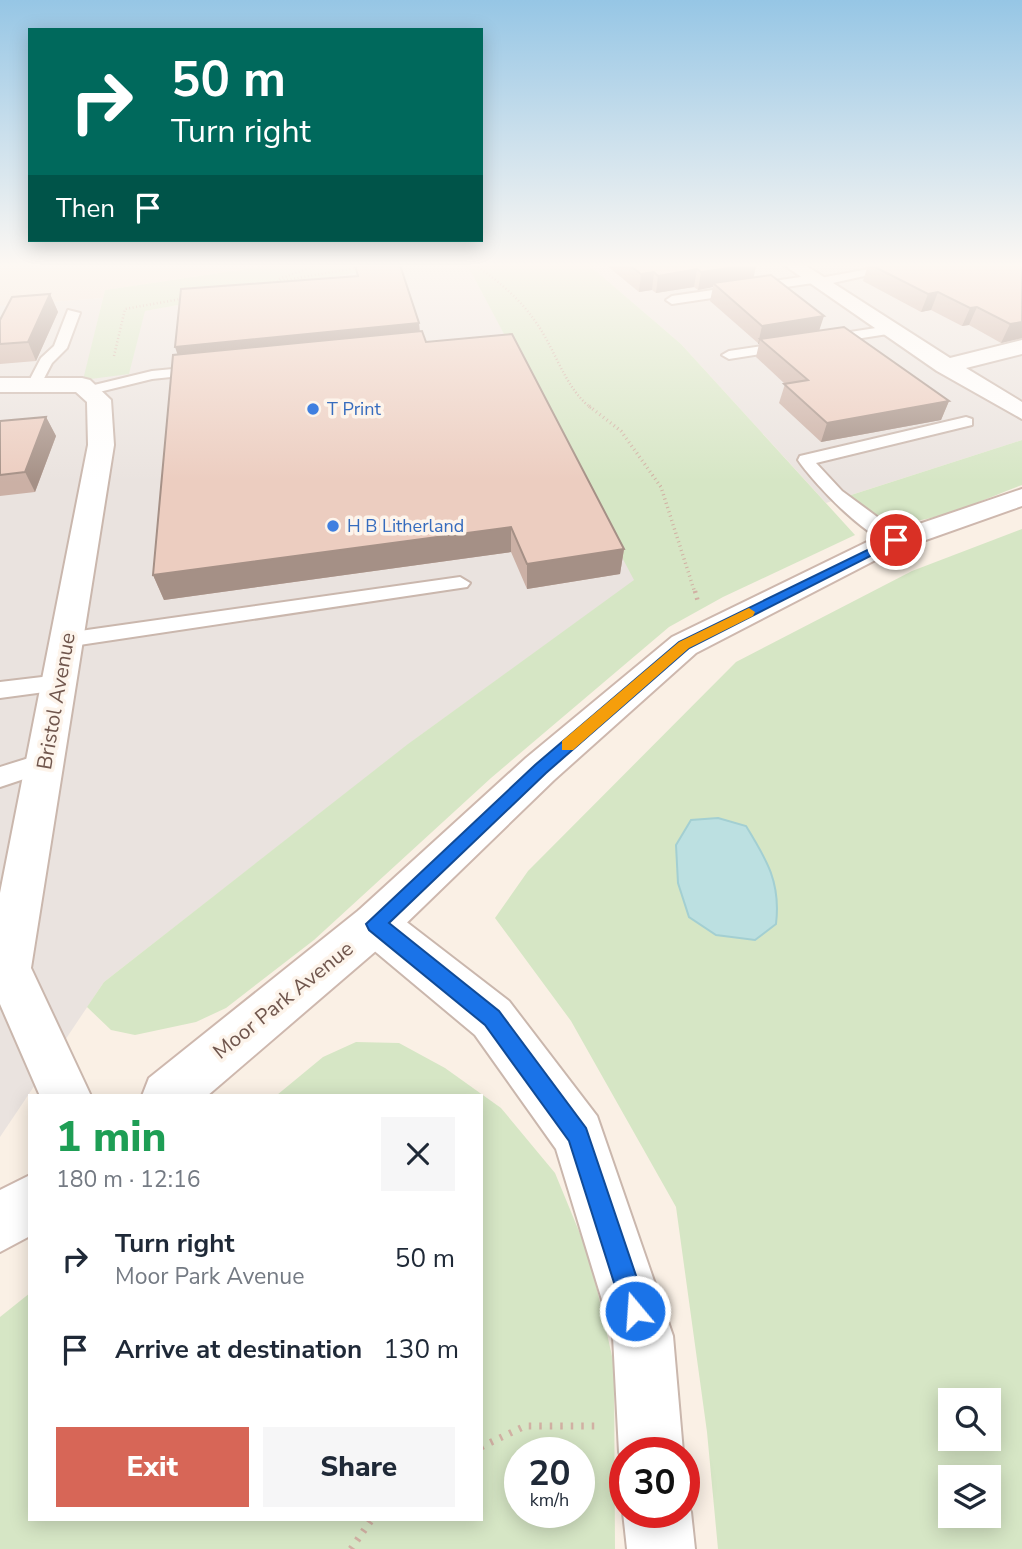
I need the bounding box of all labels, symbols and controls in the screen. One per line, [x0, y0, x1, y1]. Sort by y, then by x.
text: 50 m [171, 46, 286, 113]
icon: right [56, 56, 147, 147]
text: Turn right [171, 110, 311, 153]
icon: arrive [129, 189, 167, 227]
text: Then [56, 191, 115, 226]
place label: T Print [327, 397, 382, 421]
marker: T Print [305, 401, 321, 417]
pin [866, 510, 926, 570]
place label: H B Litherland [347, 514, 464, 538]
marker: H B Litherland [325, 518, 341, 534]
icon: arrive [877, 521, 915, 559]
street label: Bristol Avenue [30, 630, 82, 772]
street label: Moor Park Avenue [207, 935, 359, 1065]
text: 1 min [56, 1109, 166, 1166]
button: close [381, 1117, 455, 1191]
text: 180 m · 12:16 [56, 1164, 201, 1195]
text: Turn right [115, 1226, 234, 1261]
icon: right [56, 1240, 94, 1278]
text: 50 m [395, 1241, 455, 1276]
text: Moor Park Avenue [115, 1261, 305, 1292]
position arrow [598, 1274, 672, 1348]
icon: arrive [56, 1331, 94, 1369]
text: Arrive at destination [115, 1332, 362, 1367]
text: 130 m [383, 1332, 459, 1367]
map controls [938, 1388, 1001, 1528]
button: search [938, 1388, 1001, 1451]
button: Exit [56, 1427, 249, 1507]
button: Share [263, 1427, 455, 1507]
speed limit sign: 30 [609, 1437, 700, 1528]
text: 20 [528, 1450, 571, 1497]
button: layers [938, 1465, 1001, 1528]
text: km/h [530, 1488, 569, 1512]

